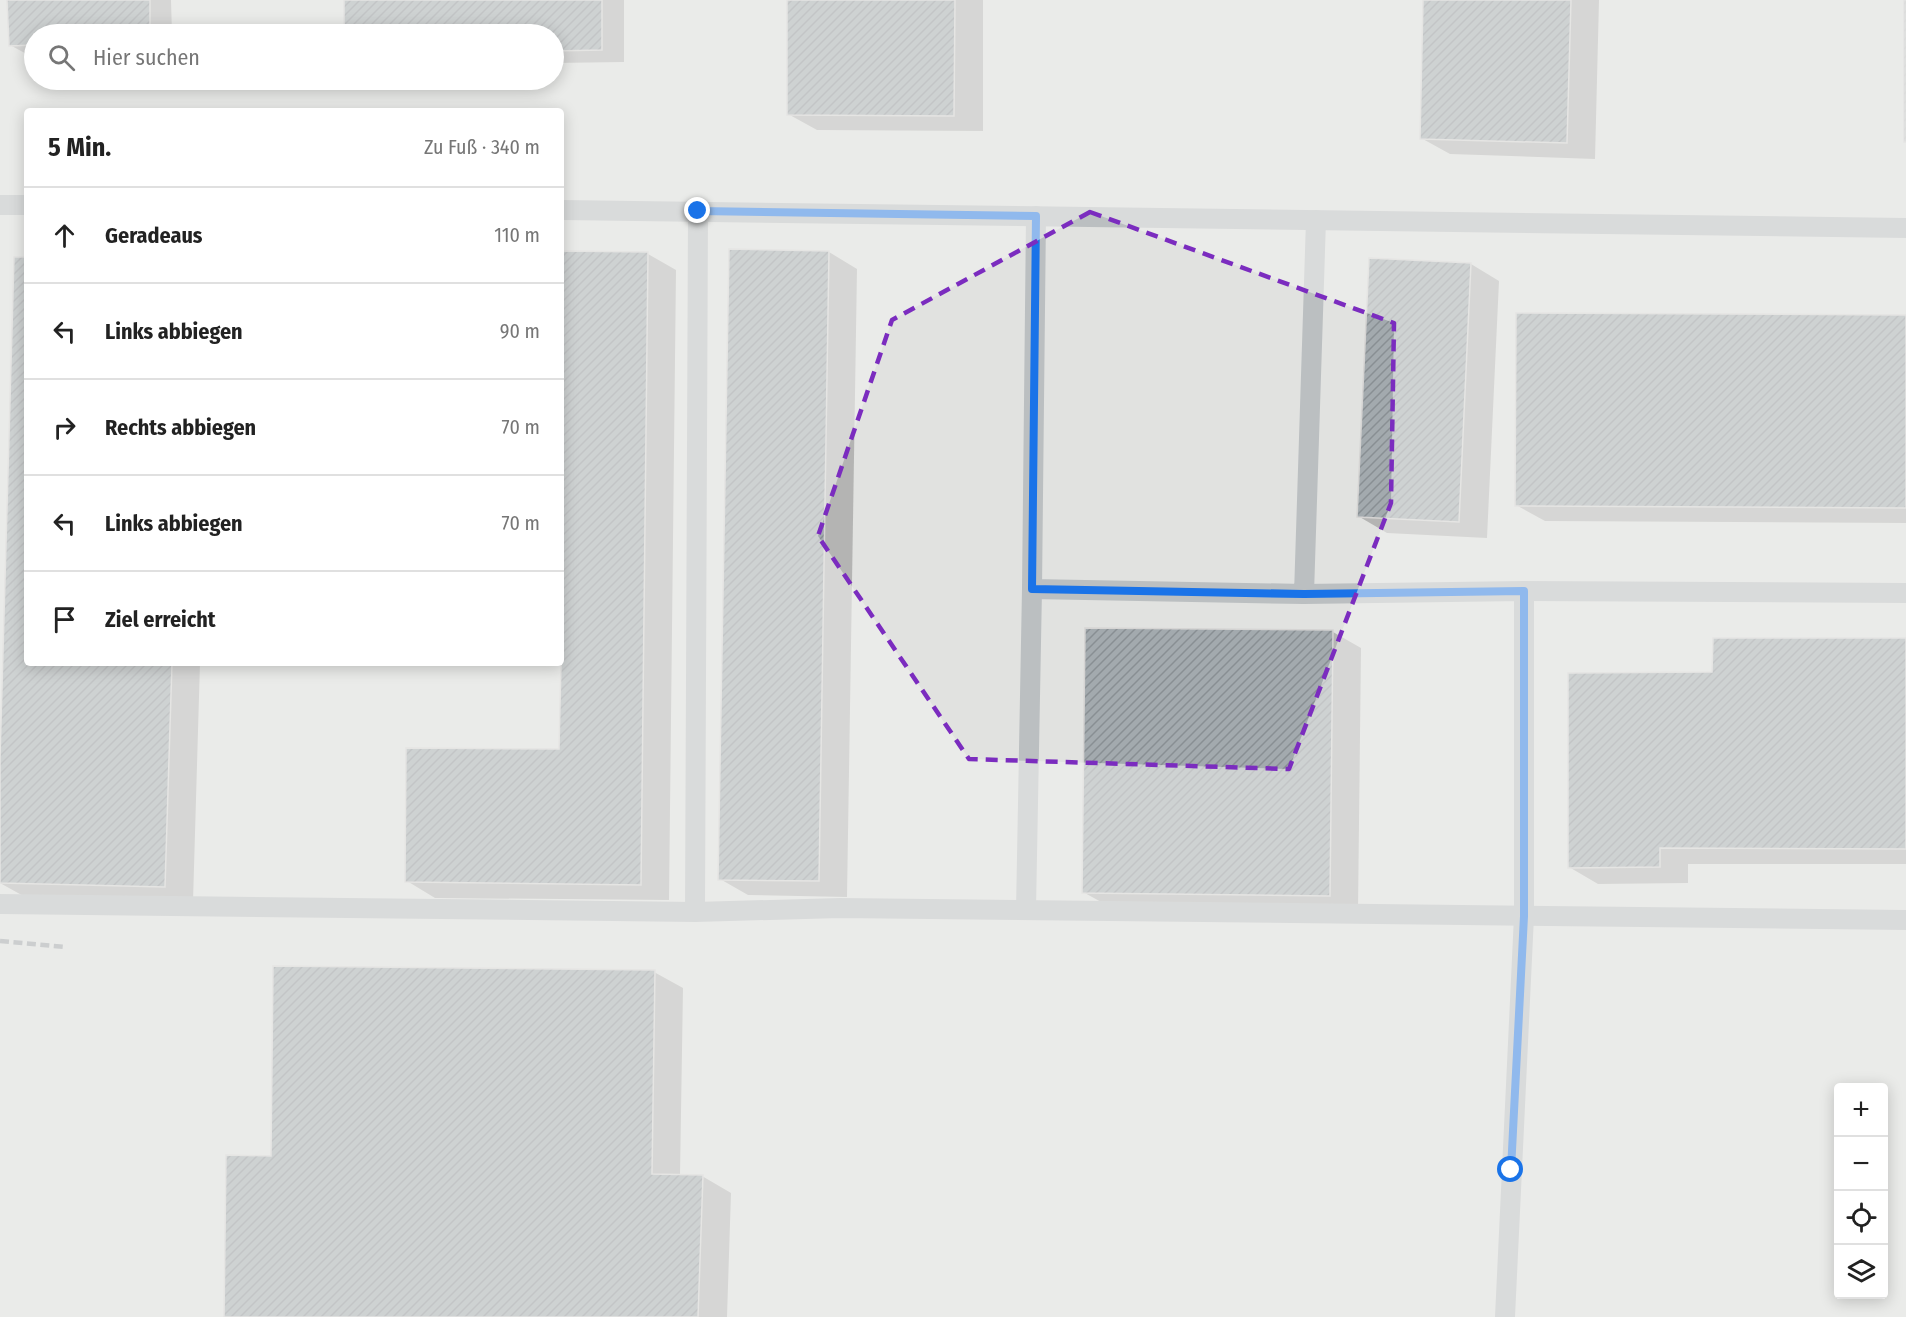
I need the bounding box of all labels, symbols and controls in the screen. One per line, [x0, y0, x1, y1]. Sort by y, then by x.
search box [24, 24, 564, 90]
icon: search [45, 41, 78, 74]
text: Hier suchen [93, 44, 200, 71]
text: 5 Min. [48, 132, 111, 163]
text: Zu Fuß · 340 m [424, 135, 540, 159]
route end [684, 197, 710, 223]
icon: ahead [48, 219, 81, 252]
text: Geradeaus [105, 222, 202, 249]
text: 110 m [494, 223, 540, 247]
icon: left [48, 315, 81, 348]
text: Links abbiegen [105, 318, 243, 345]
text: 90 m [500, 319, 540, 343]
icon: right [48, 411, 81, 444]
text: Rechts abbiegen [105, 414, 256, 441]
text: 70 m [502, 415, 540, 439]
icon: left [48, 507, 81, 540]
text: Links abbiegen [105, 510, 243, 537]
text: 70 m [502, 511, 540, 535]
icon: arrive [48, 603, 81, 636]
text: Ziel erreicht [105, 606, 216, 633]
map controls [1834, 1083, 1888, 1299]
button: + [1834, 1083, 1888, 1137]
button: − [1834, 1137, 1888, 1191]
route start [1497, 1156, 1523, 1182]
button: locate [1834, 1191, 1888, 1245]
button: layers [1834, 1245, 1888, 1299]

